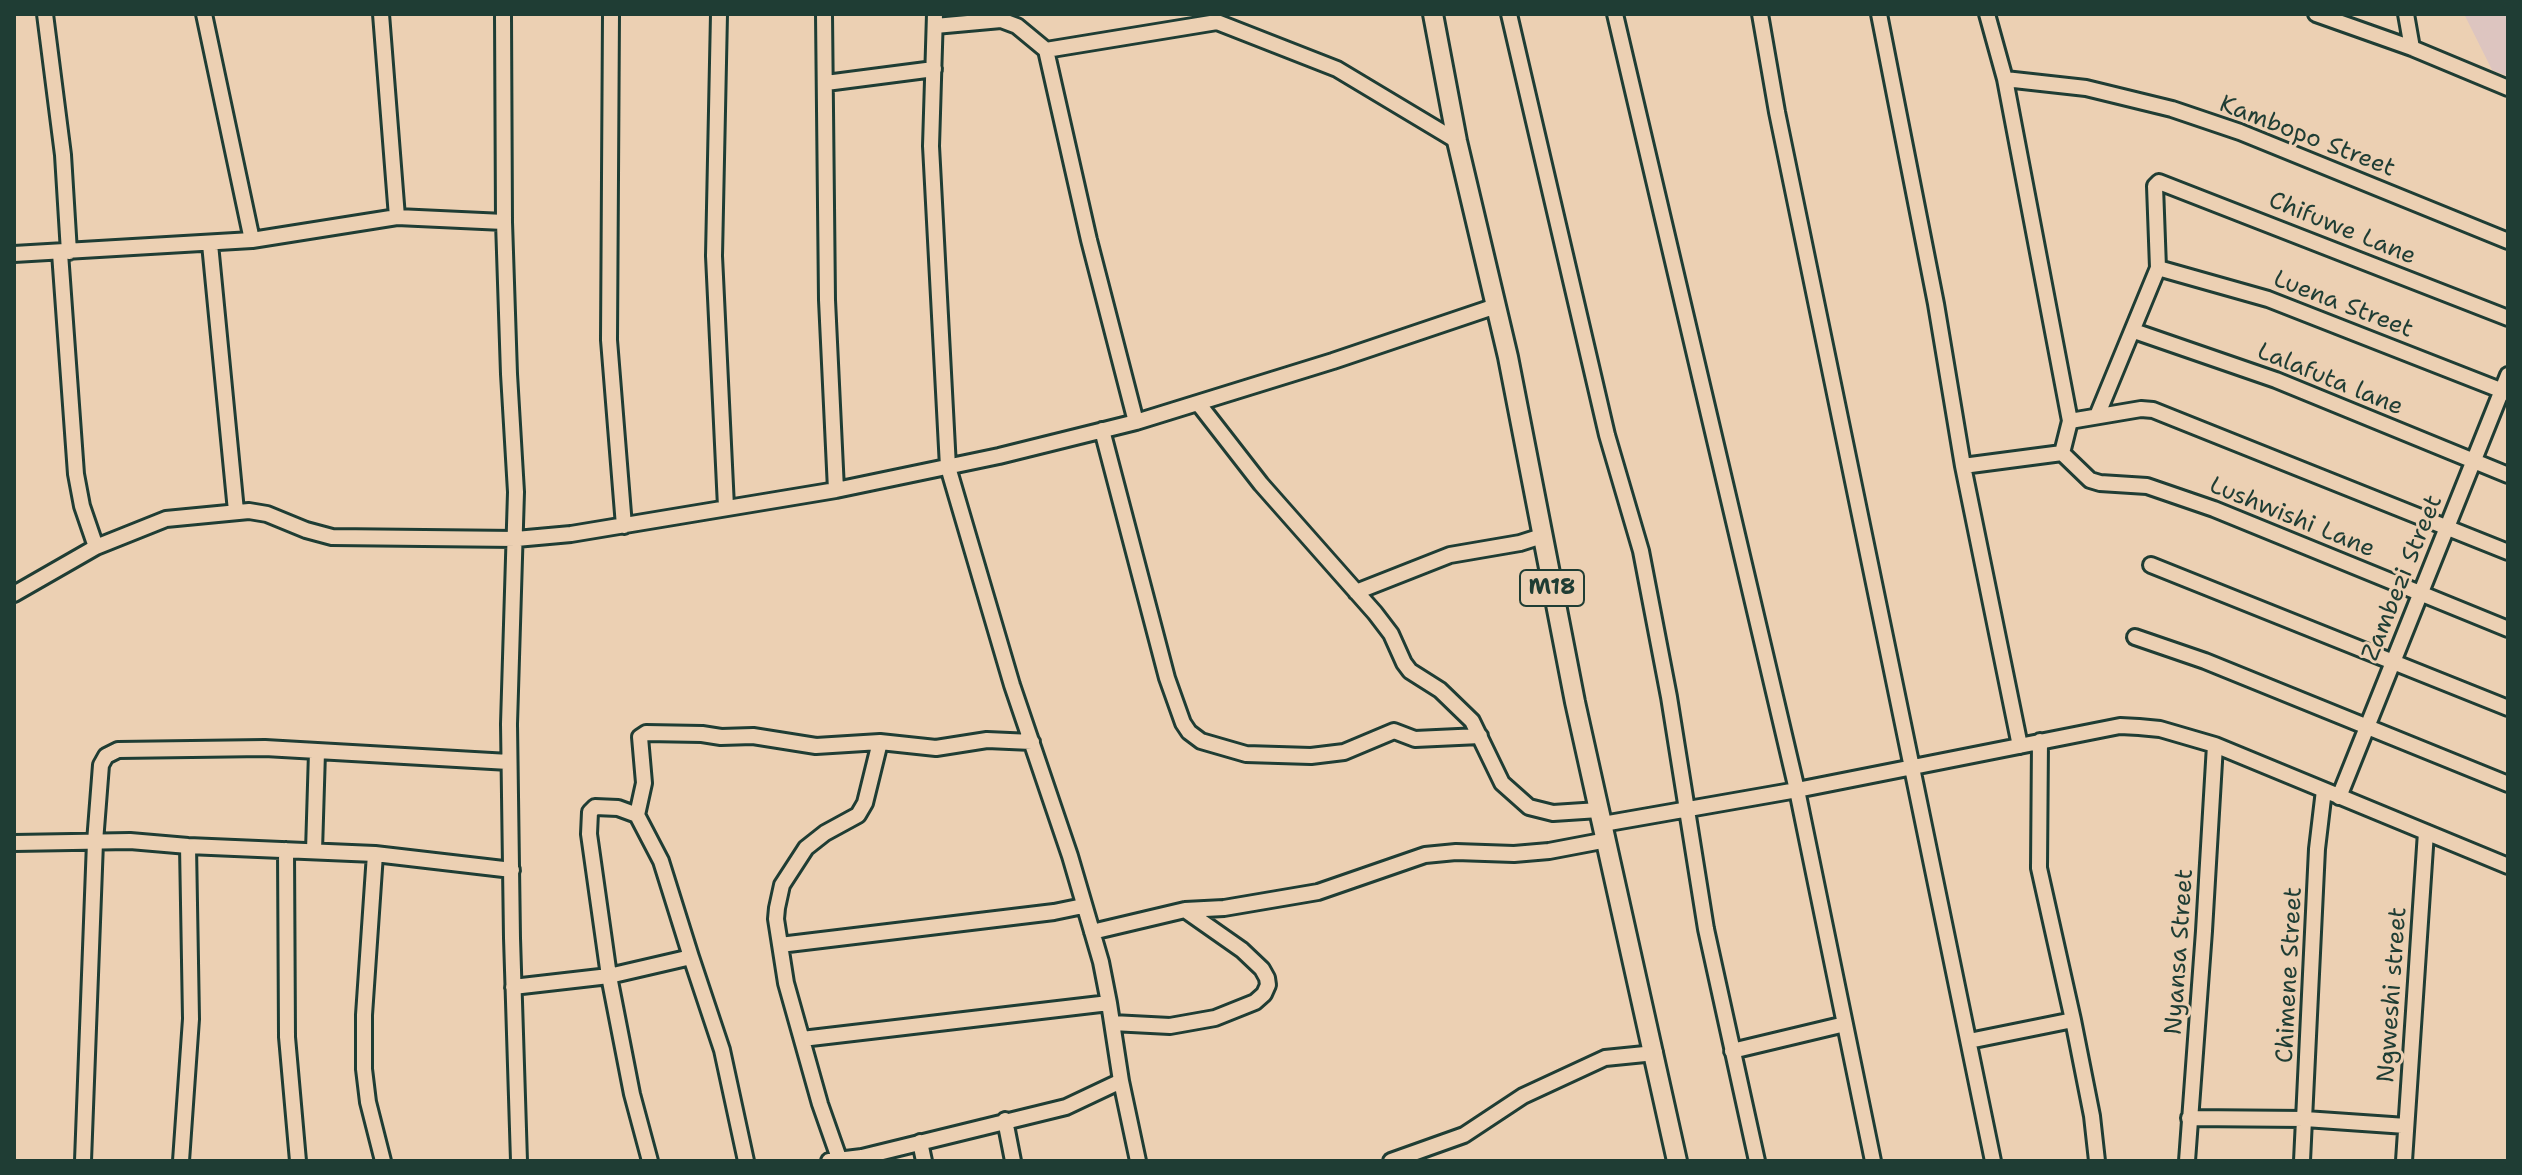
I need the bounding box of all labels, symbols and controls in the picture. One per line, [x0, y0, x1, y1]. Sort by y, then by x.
street label: Kambopo Street [2215, 90, 2399, 184]
street label: Chifuwe Lane [2264, 186, 2420, 272]
street label: Luena Street [2269, 265, 2417, 345]
street label: Lalafuta lane [2253, 338, 2407, 422]
street label: Lushwishi Lane [2205, 472, 2379, 564]
street label: Zambezi Street [2357, 491, 2449, 665]
road number: M18 [1520, 570, 1584, 606]
street label: Nyansa Street [2160, 868, 2200, 1036]
street label: Chimene Street [2271, 886, 2309, 1064]
street label: Ngweshi street [2372, 906, 2414, 1084]

